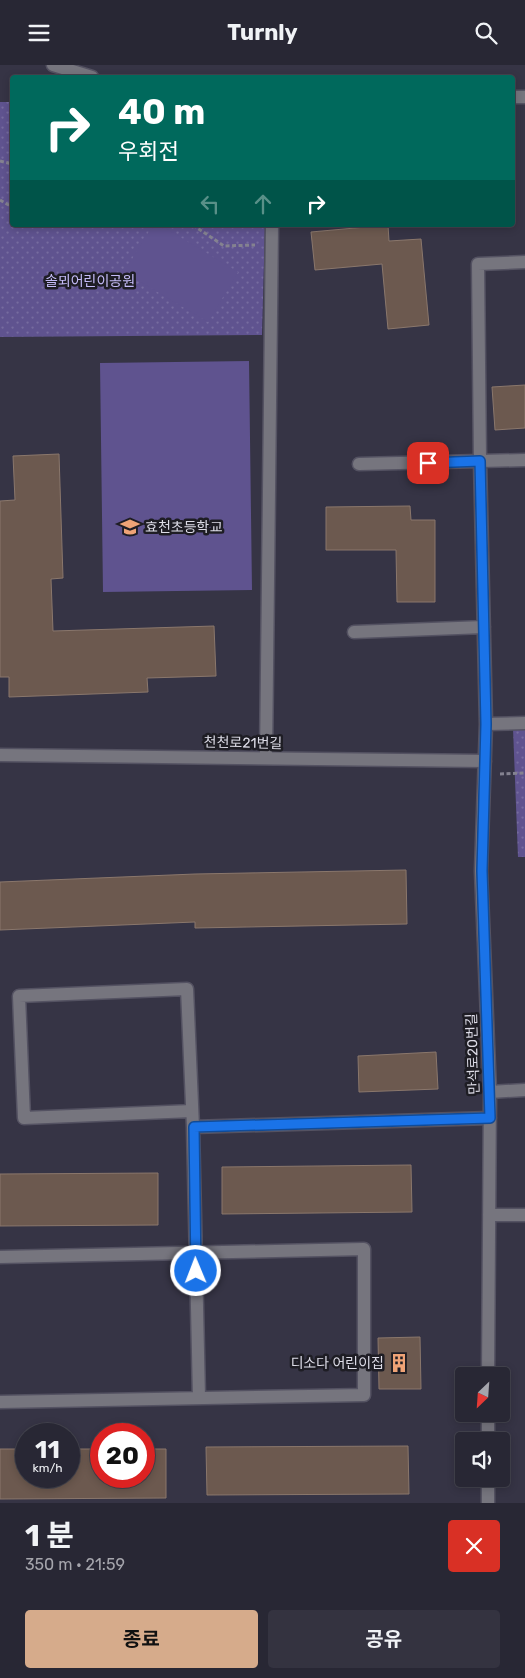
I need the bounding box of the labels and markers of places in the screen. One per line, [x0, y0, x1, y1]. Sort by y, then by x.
pin [407, 442, 449, 484]
school or university icon: 효천초등학교 [119, 516, 141, 538]
place label: 효천초등학교 [145, 519, 222, 536]
building icon: 디소다 어린이집 [388, 1352, 410, 1374]
place label: 디소다 어린이집 [290, 1355, 384, 1372]

